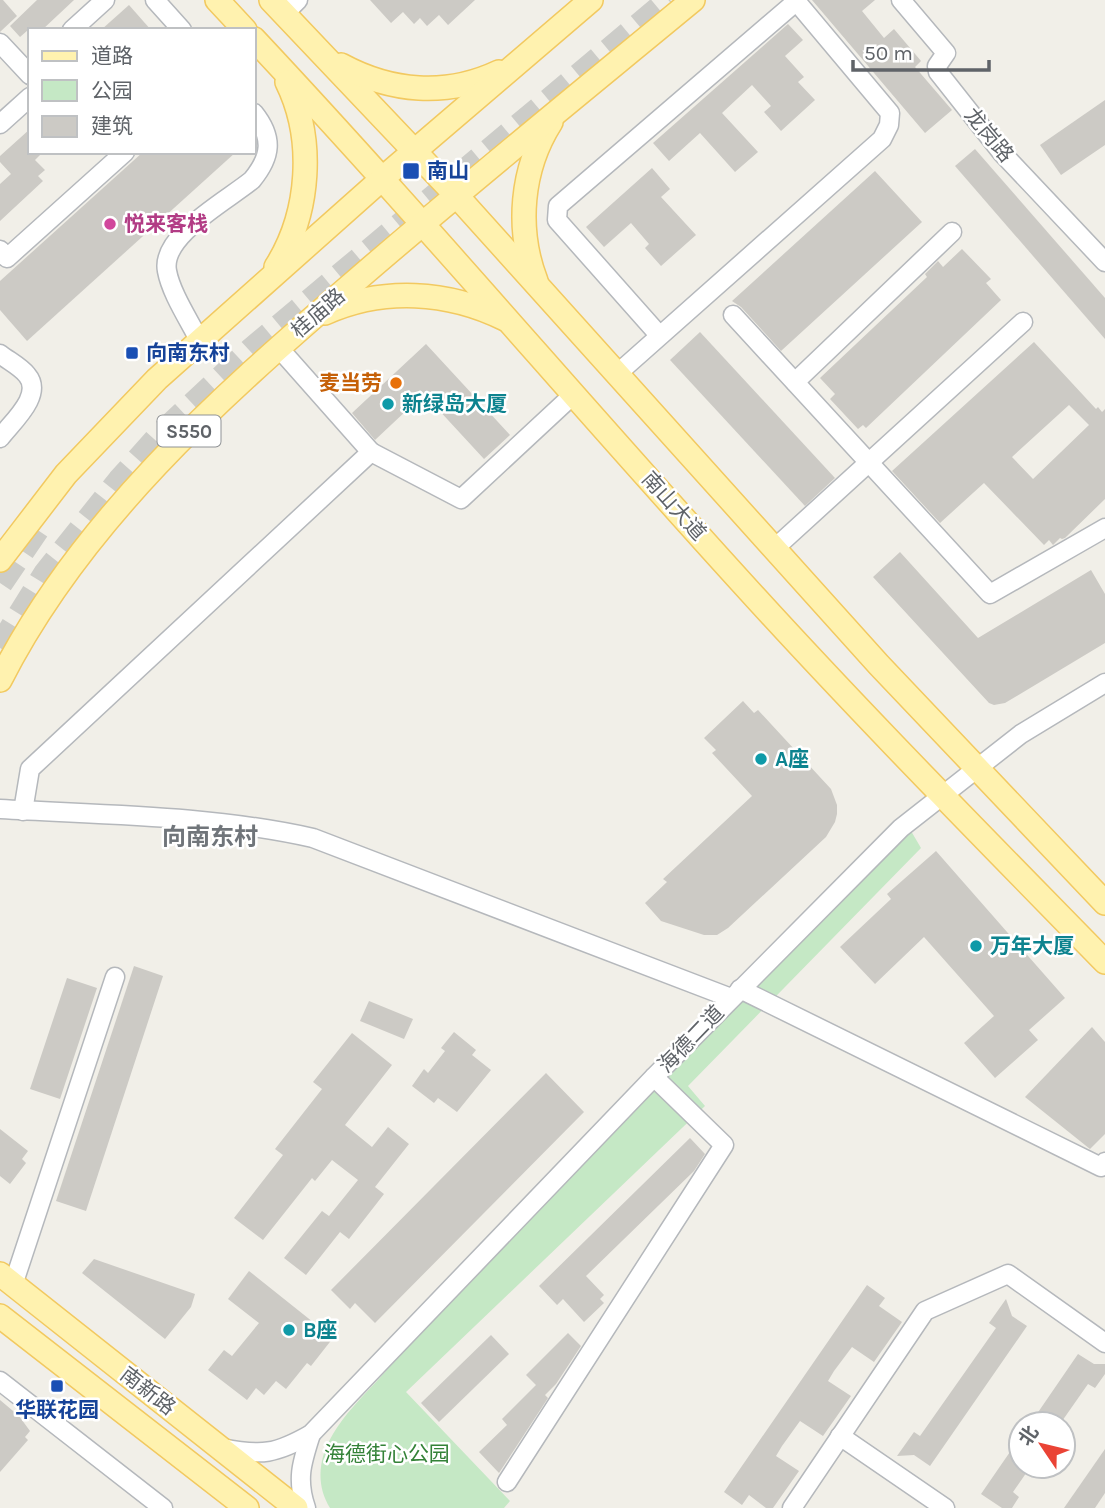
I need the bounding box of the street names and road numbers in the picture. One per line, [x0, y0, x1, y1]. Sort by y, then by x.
street label: 龙岗路 [960, 103, 1018, 167]
street label: 桂庙路 [286, 283, 350, 343]
road number: S550 [158, 416, 220, 446]
street label: 南山大道 [637, 467, 711, 545]
street label: 海德二道 [653, 1000, 729, 1078]
street label: 南新路 [116, 1362, 180, 1420]

